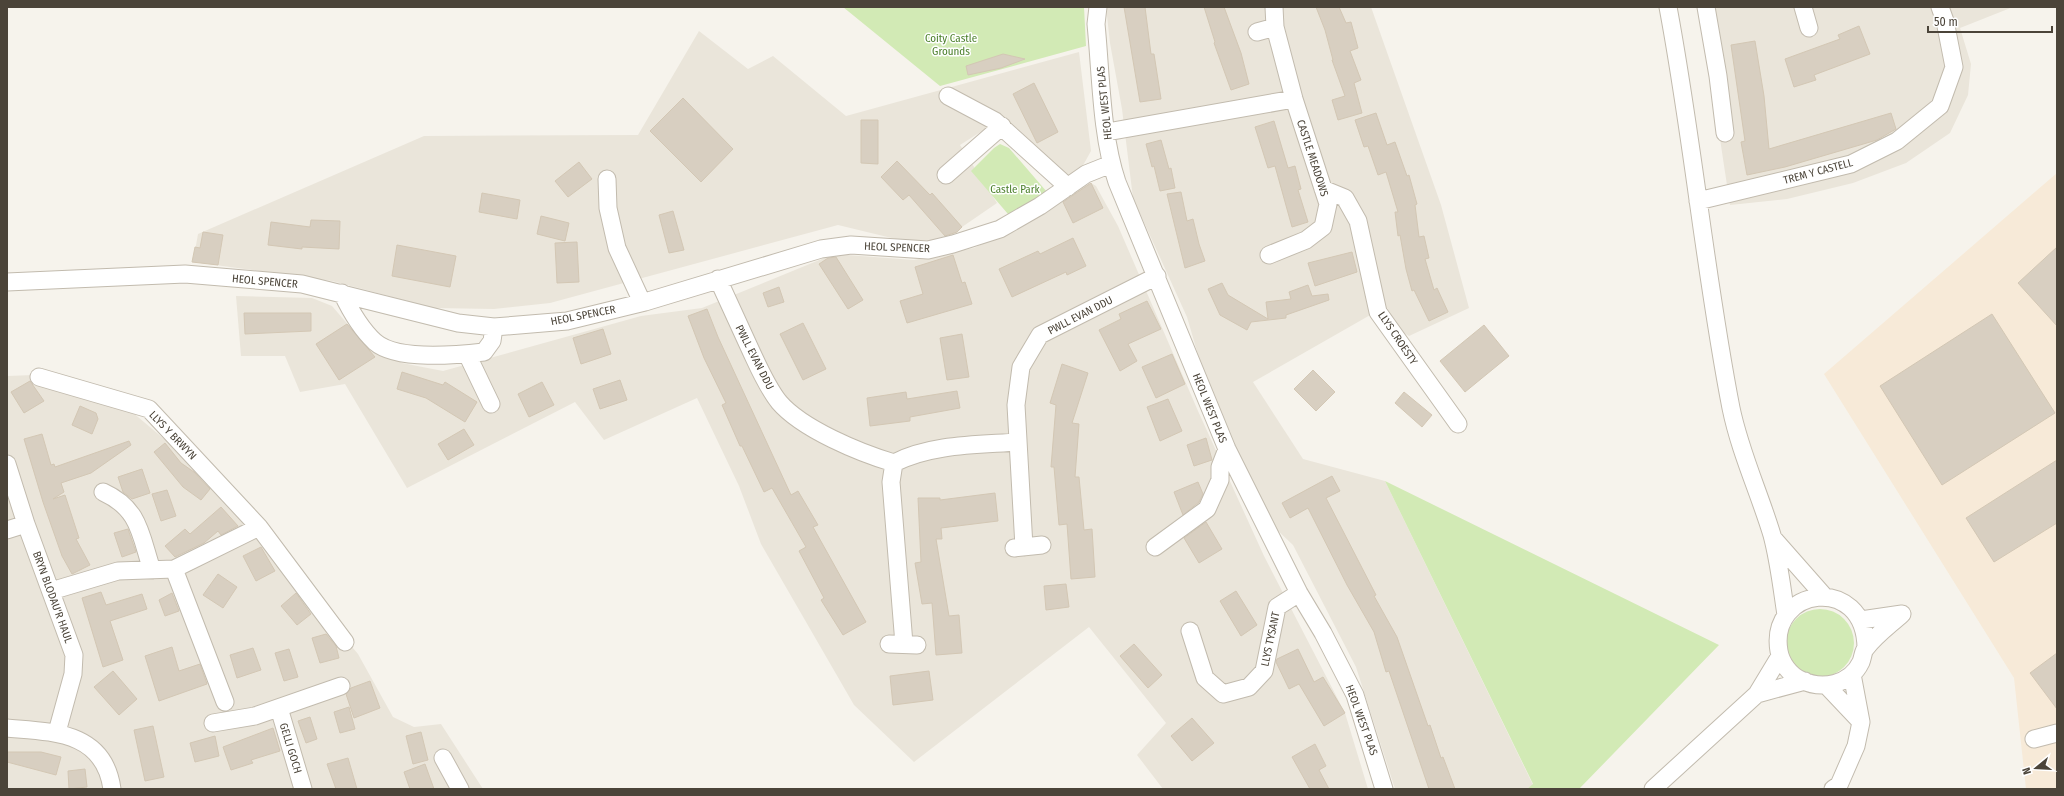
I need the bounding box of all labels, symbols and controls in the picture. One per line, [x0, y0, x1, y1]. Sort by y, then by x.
scale bar [1928, 8, 2052, 34]
text: 50 m [1934, 15, 1958, 29]
park label: Coity Castle Grounds [925, 32, 977, 58]
street label: HEOL WEST PLAS [1094, 65, 1115, 140]
street label: CASTLE MEADOWS [1294, 118, 1331, 199]
street label: TREM Y CASTELL [1782, 156, 1854, 187]
park label: Castle Park [990, 183, 1041, 196]
street label: HEOL SPENCER [864, 240, 930, 255]
street label: HEOL SPENCER [232, 272, 298, 291]
street label: PWLL EVAN DDU [1046, 294, 1115, 337]
street label: HEOL SPENCER [550, 303, 617, 328]
street label: LLYS CROESTY [1375, 309, 1420, 368]
street label: PWLL EVAN DDU [733, 323, 776, 392]
street label: HEOL WEST PLAS [1190, 371, 1230, 445]
street label: LLYS Y BRWYN [146, 408, 199, 462]
street label: BRYN BLODAU'R HAUL [30, 550, 75, 645]
street label: LLYS TYSANT [1258, 610, 1283, 668]
street label: HEOL WEST PLAS [1343, 683, 1380, 758]
street label: GELLI GOCH [277, 721, 304, 775]
north arrow [2016, 748, 2056, 788]
text: N [2020, 766, 2034, 776]

